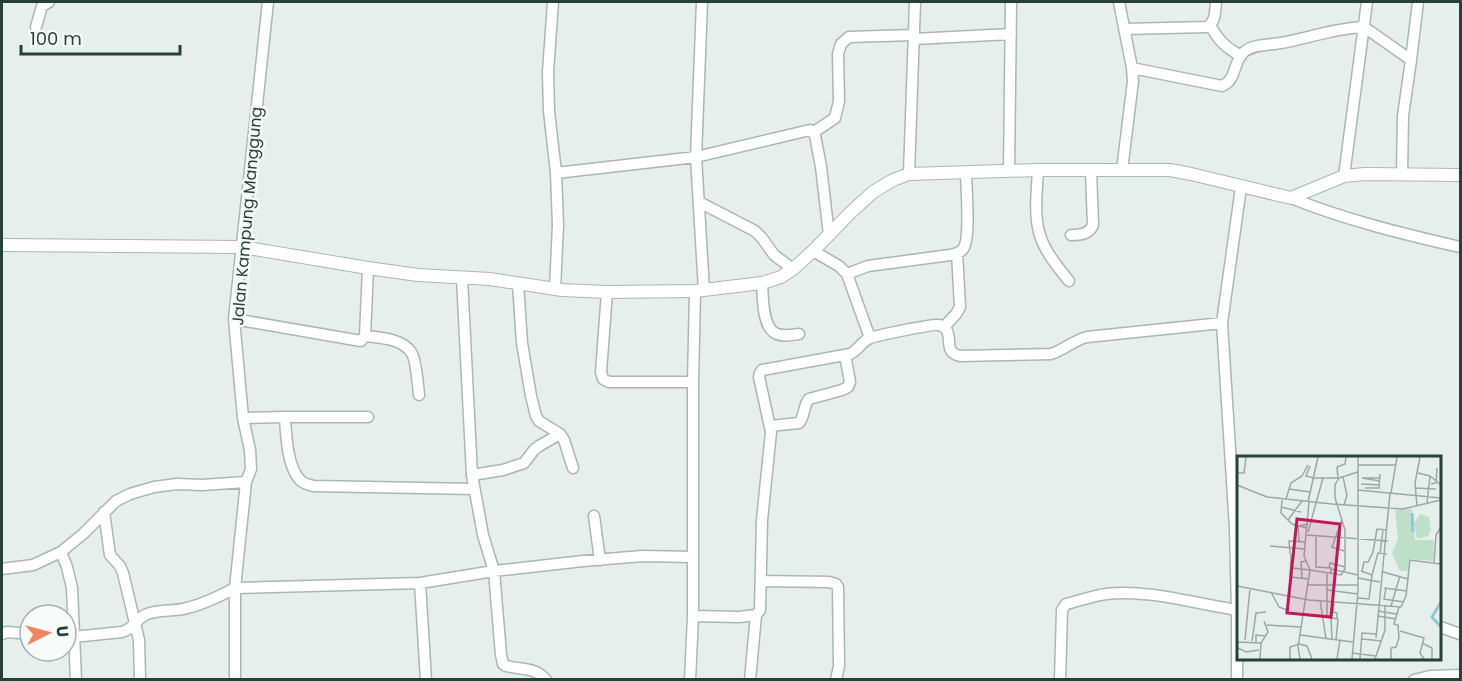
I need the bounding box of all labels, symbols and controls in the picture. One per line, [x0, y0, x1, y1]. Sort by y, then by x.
scale bar [21, 18, 180, 56]
text: 100 m [30, 26, 82, 51]
street label: Jalan Kampung Manggung [226, 106, 268, 326]
inset map [1237, 456, 1441, 660]
north arrow [18, 603, 78, 663]
text: U [50, 625, 74, 638]

